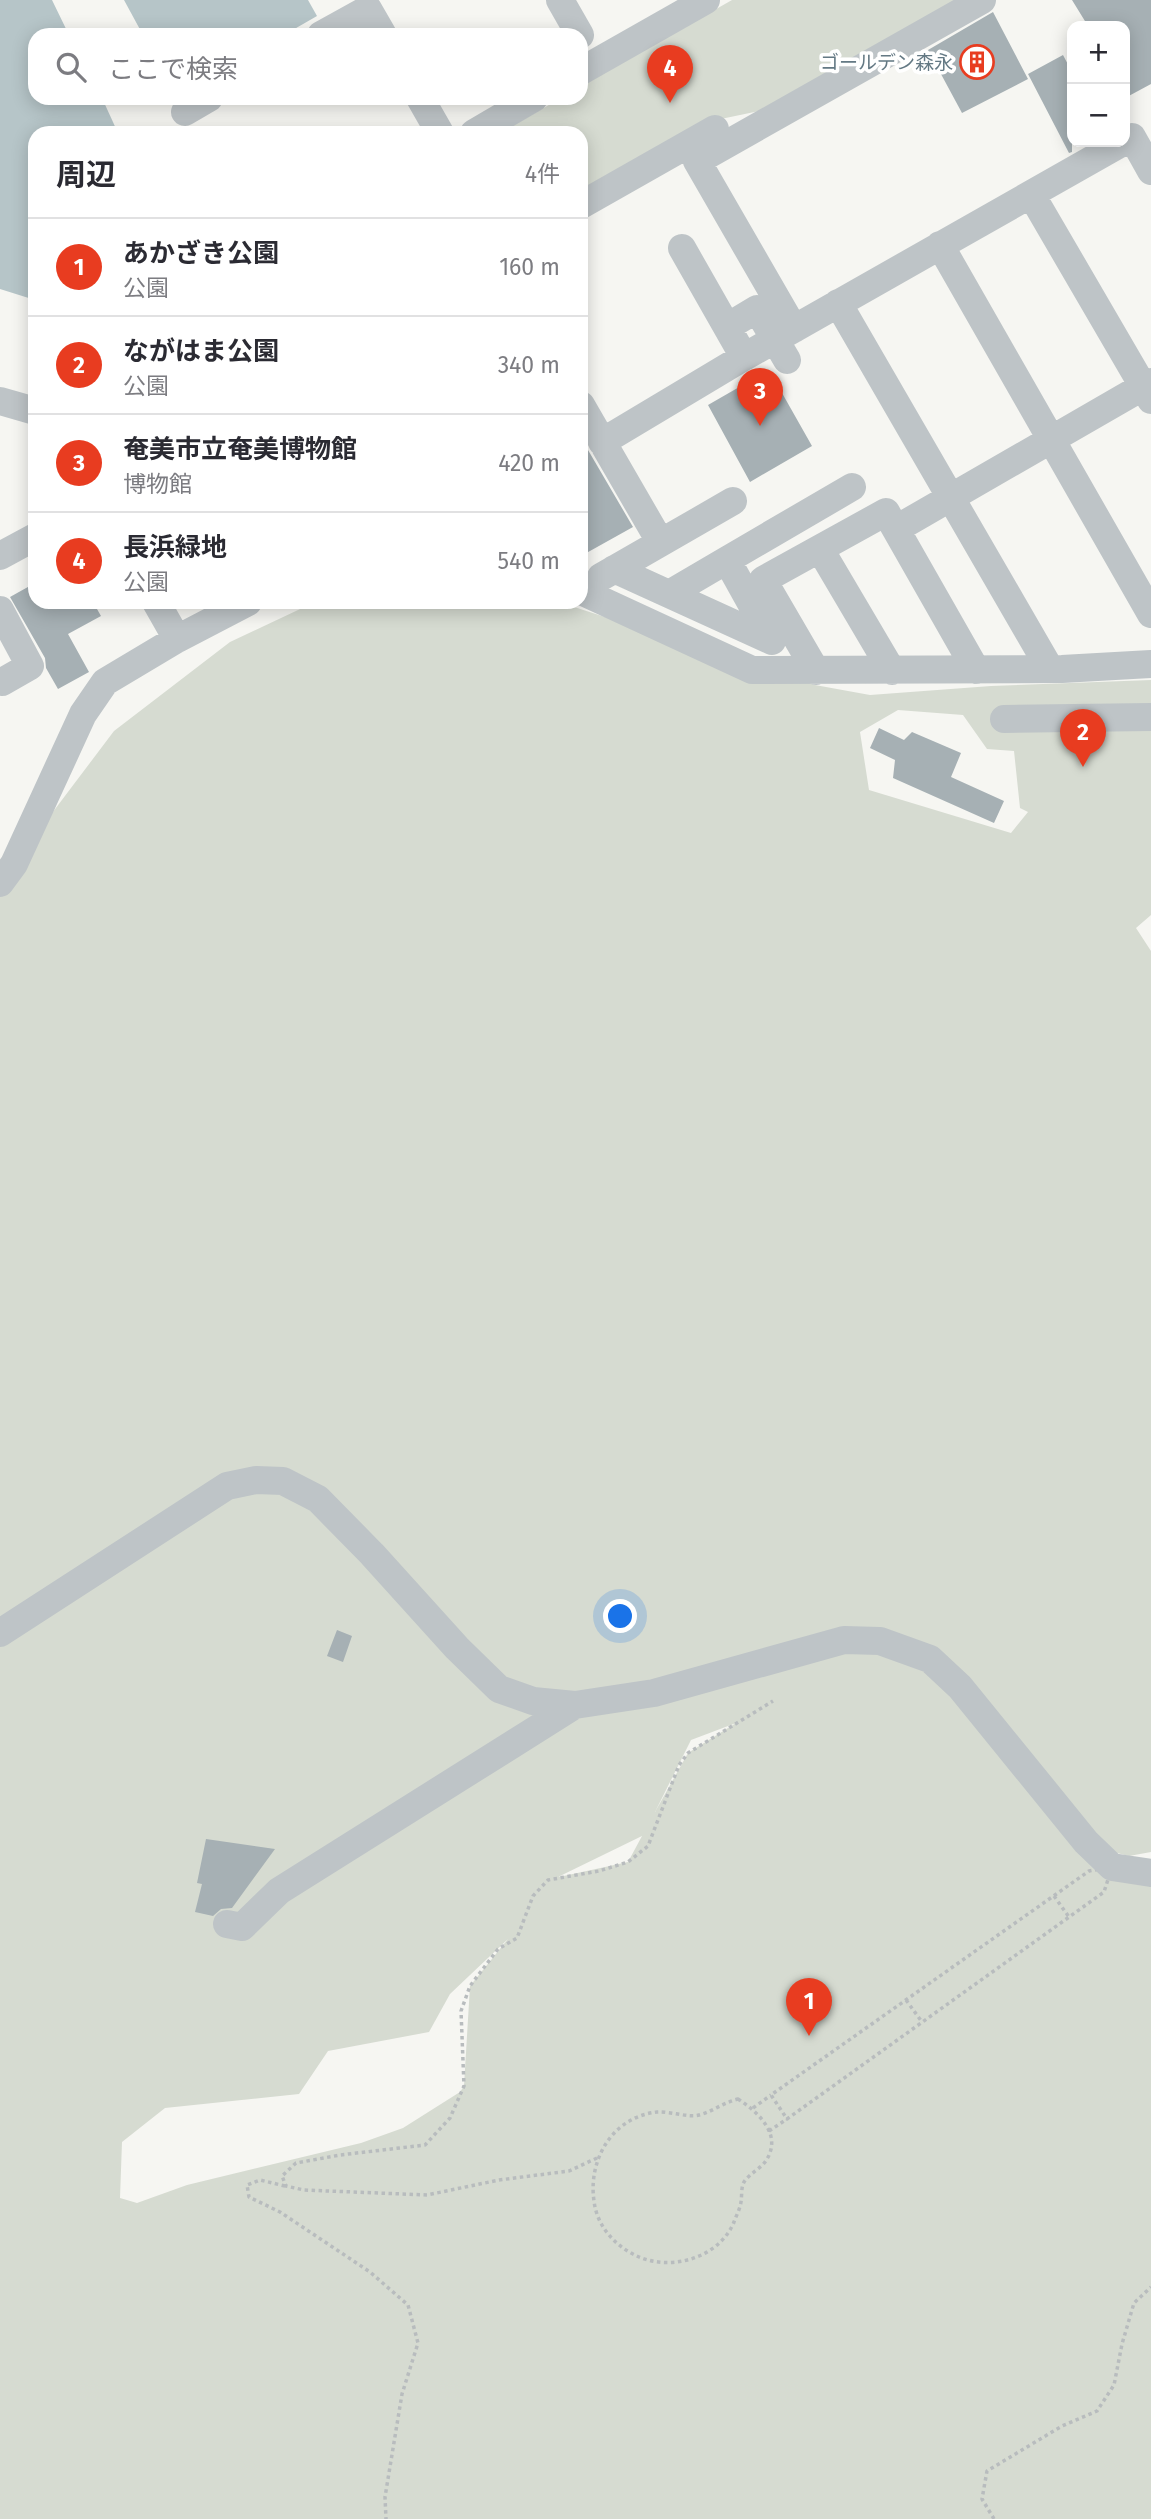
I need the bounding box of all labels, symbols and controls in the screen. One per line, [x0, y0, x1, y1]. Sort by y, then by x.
map controls [1067, 21, 1130, 147]
button: + [1067, 21, 1130, 84]
search box [28, 28, 588, 105]
building icon: ゴールデン森永 [958, 43, 996, 81]
pin: 4 [647, 45, 693, 103]
icon: search [52, 48, 90, 86]
place label: ゴールデン森永 [820, 51, 953, 74]
text: ここで検索 [108, 54, 238, 85]
button: − [1067, 84, 1130, 147]
text: 周辺 [56, 157, 116, 193]
text: 4件 [525, 160, 560, 188]
text: あかざき公園 [123, 238, 279, 269]
text: 1 [74, 253, 84, 281]
text: 160 m [499, 253, 560, 281]
text: 公園 [123, 274, 169, 302]
text: ながはま公園 [123, 336, 279, 367]
text: 2 [73, 351, 85, 379]
text: 340 m [498, 351, 560, 379]
pin: 3 [737, 368, 783, 426]
text: 公園 [123, 372, 169, 400]
text: 奄美市立奄美博物館 [123, 434, 357, 465]
text: 3 [73, 449, 85, 477]
text: 420 m [498, 449, 560, 477]
text: 博物館 [123, 470, 192, 498]
text: 長浜緑地 [123, 532, 227, 563]
text: 4 [73, 547, 86, 575]
text: 540 m [498, 547, 560, 575]
text: 公園 [123, 568, 169, 596]
pin: 2 [1060, 709, 1106, 767]
your location [603, 1599, 637, 1633]
pin: 1 [786, 1978, 832, 2036]

